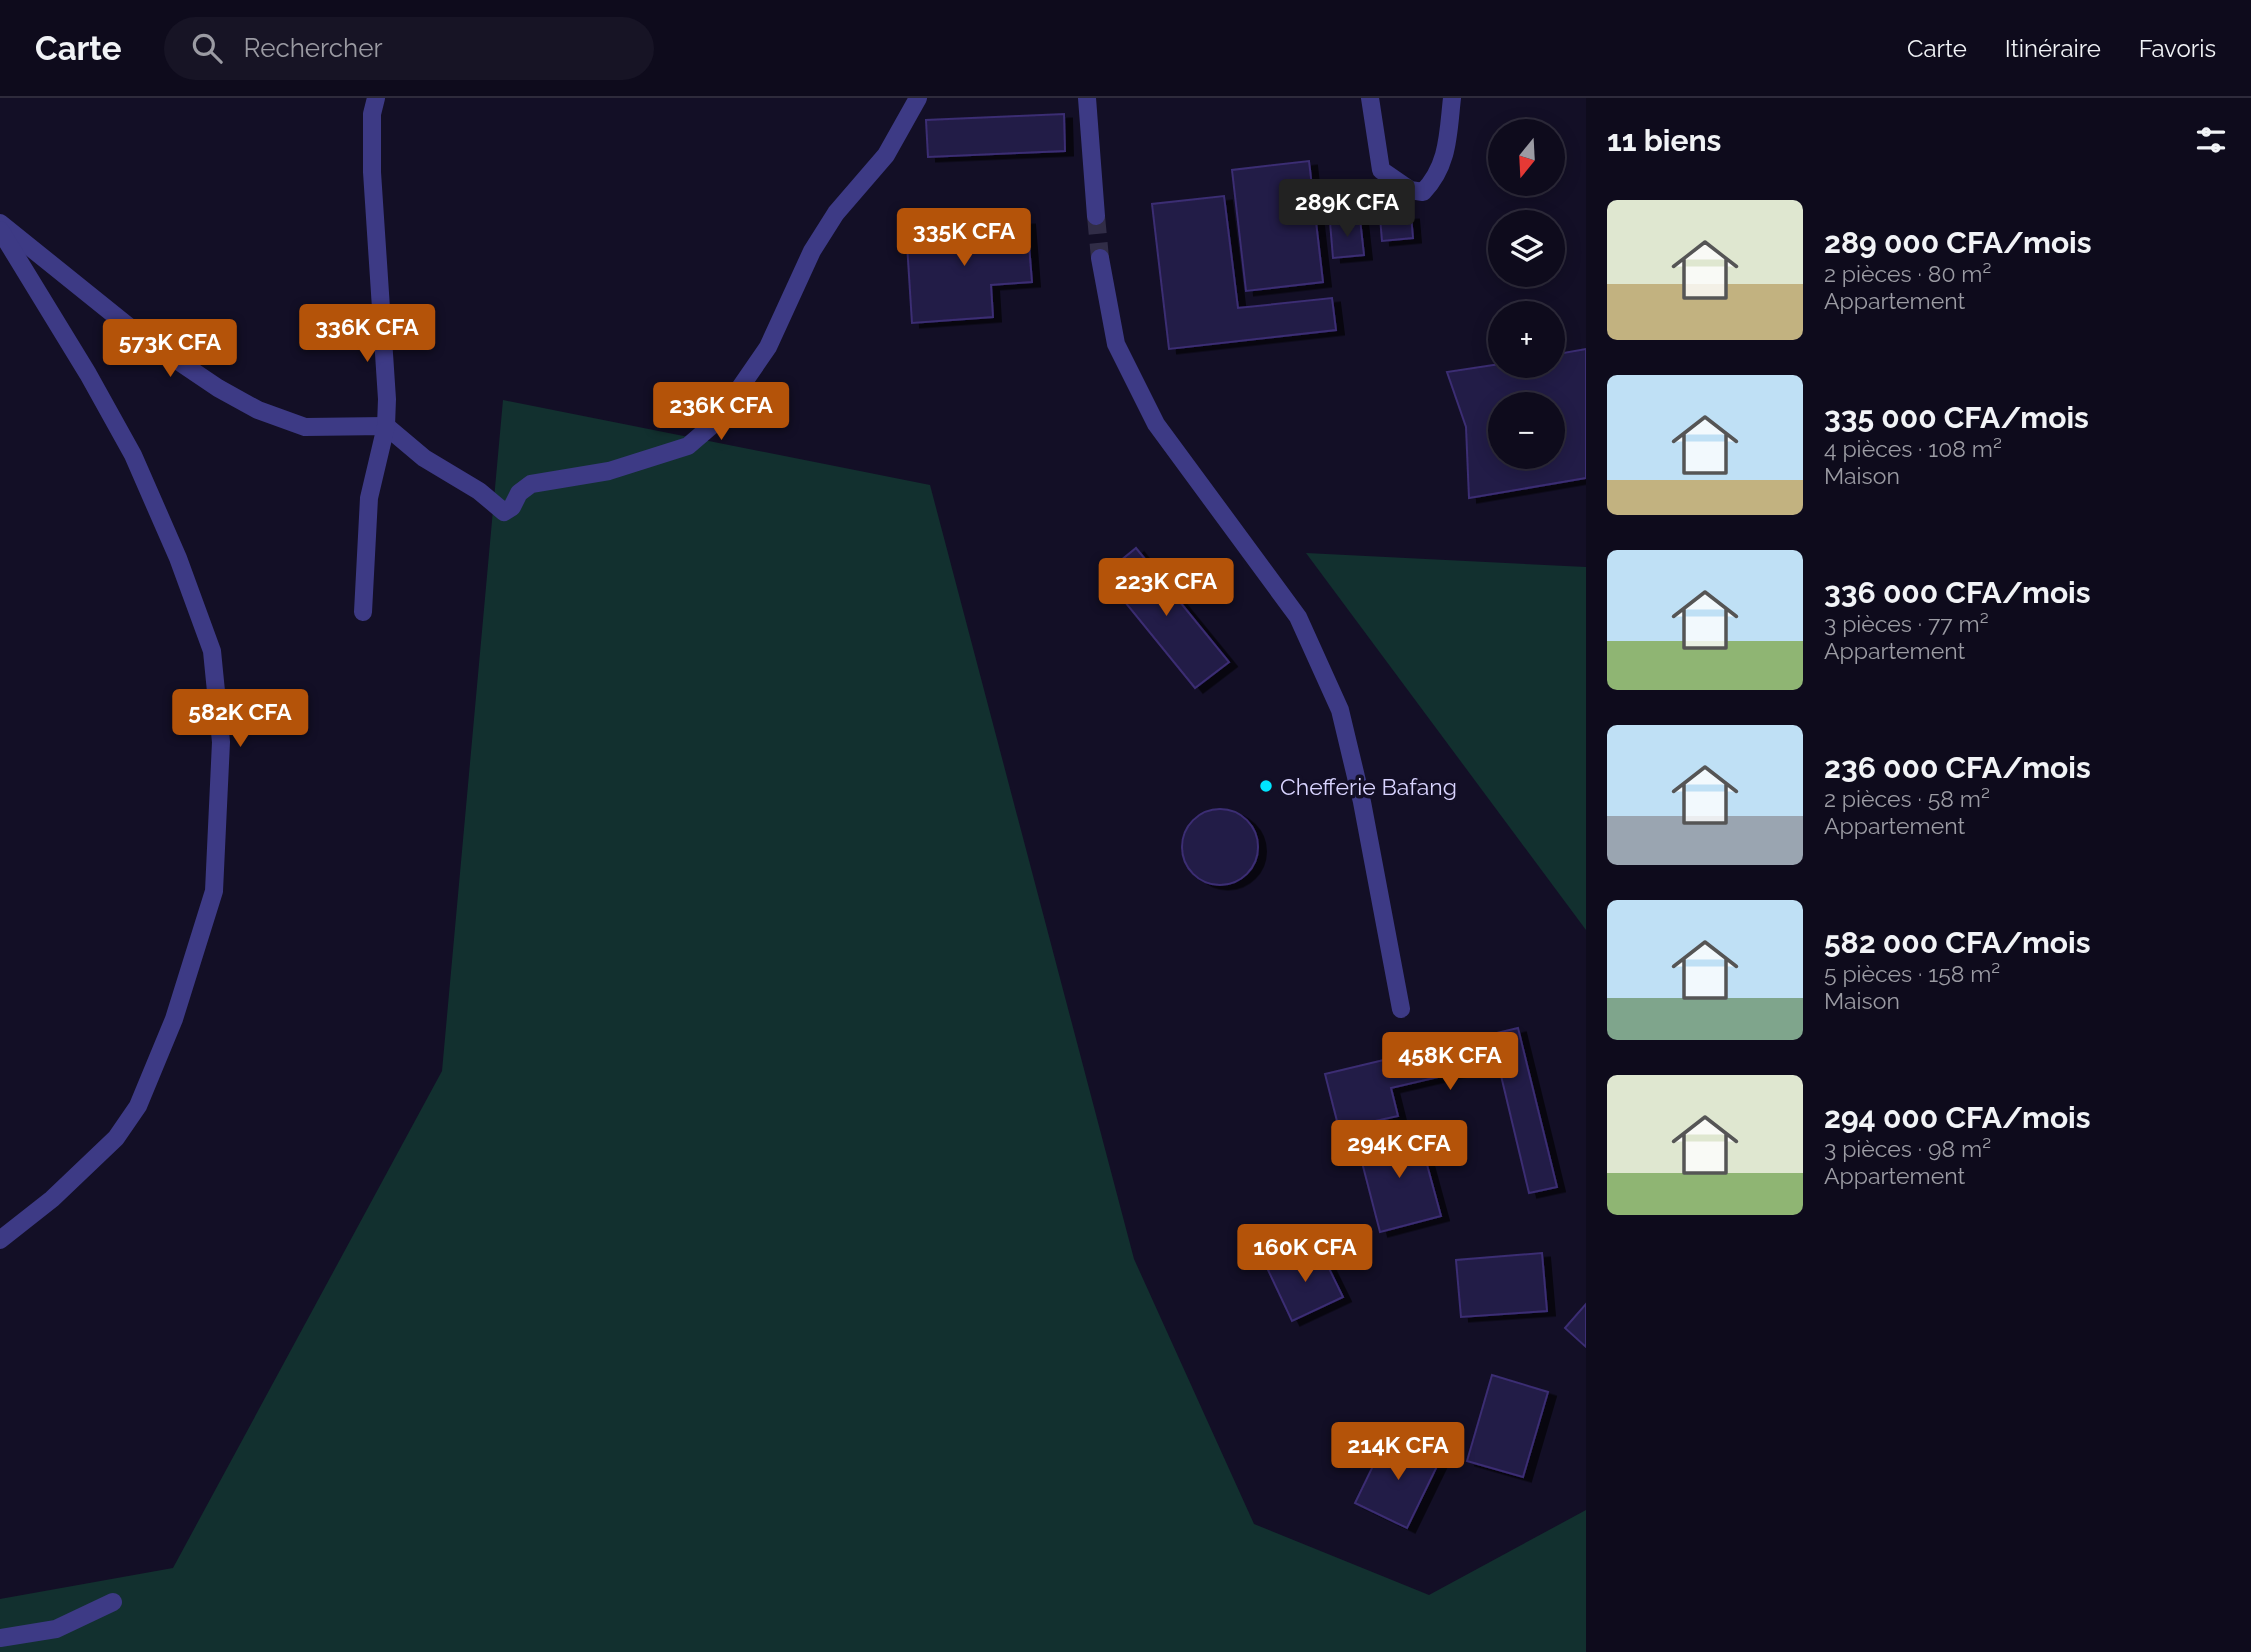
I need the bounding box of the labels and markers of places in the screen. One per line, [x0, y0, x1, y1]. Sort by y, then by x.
pin: 289K CFA [1275, 180, 1419, 239]
pin: 335K CFA [892, 208, 1036, 268]
pin: 336K CFA [295, 304, 439, 364]
pin: 573K CFA [98, 320, 242, 379]
pin: 236K CFA [649, 382, 793, 442]
pin: 223K CFA [1094, 559, 1238, 618]
pin: 582K CFA [168, 690, 312, 749]
place label: Chefferie Bafang [1280, 773, 1457, 800]
marker: Chefferie Bafang [1258, 778, 1274, 794]
pin: 458K CFA [1378, 1032, 1522, 1092]
pin: 294K CFA [1327, 1121, 1471, 1180]
pin: 160K CFA [1233, 1224, 1377, 1284]
pin: 214K CFA [1326, 1422, 1470, 1482]

